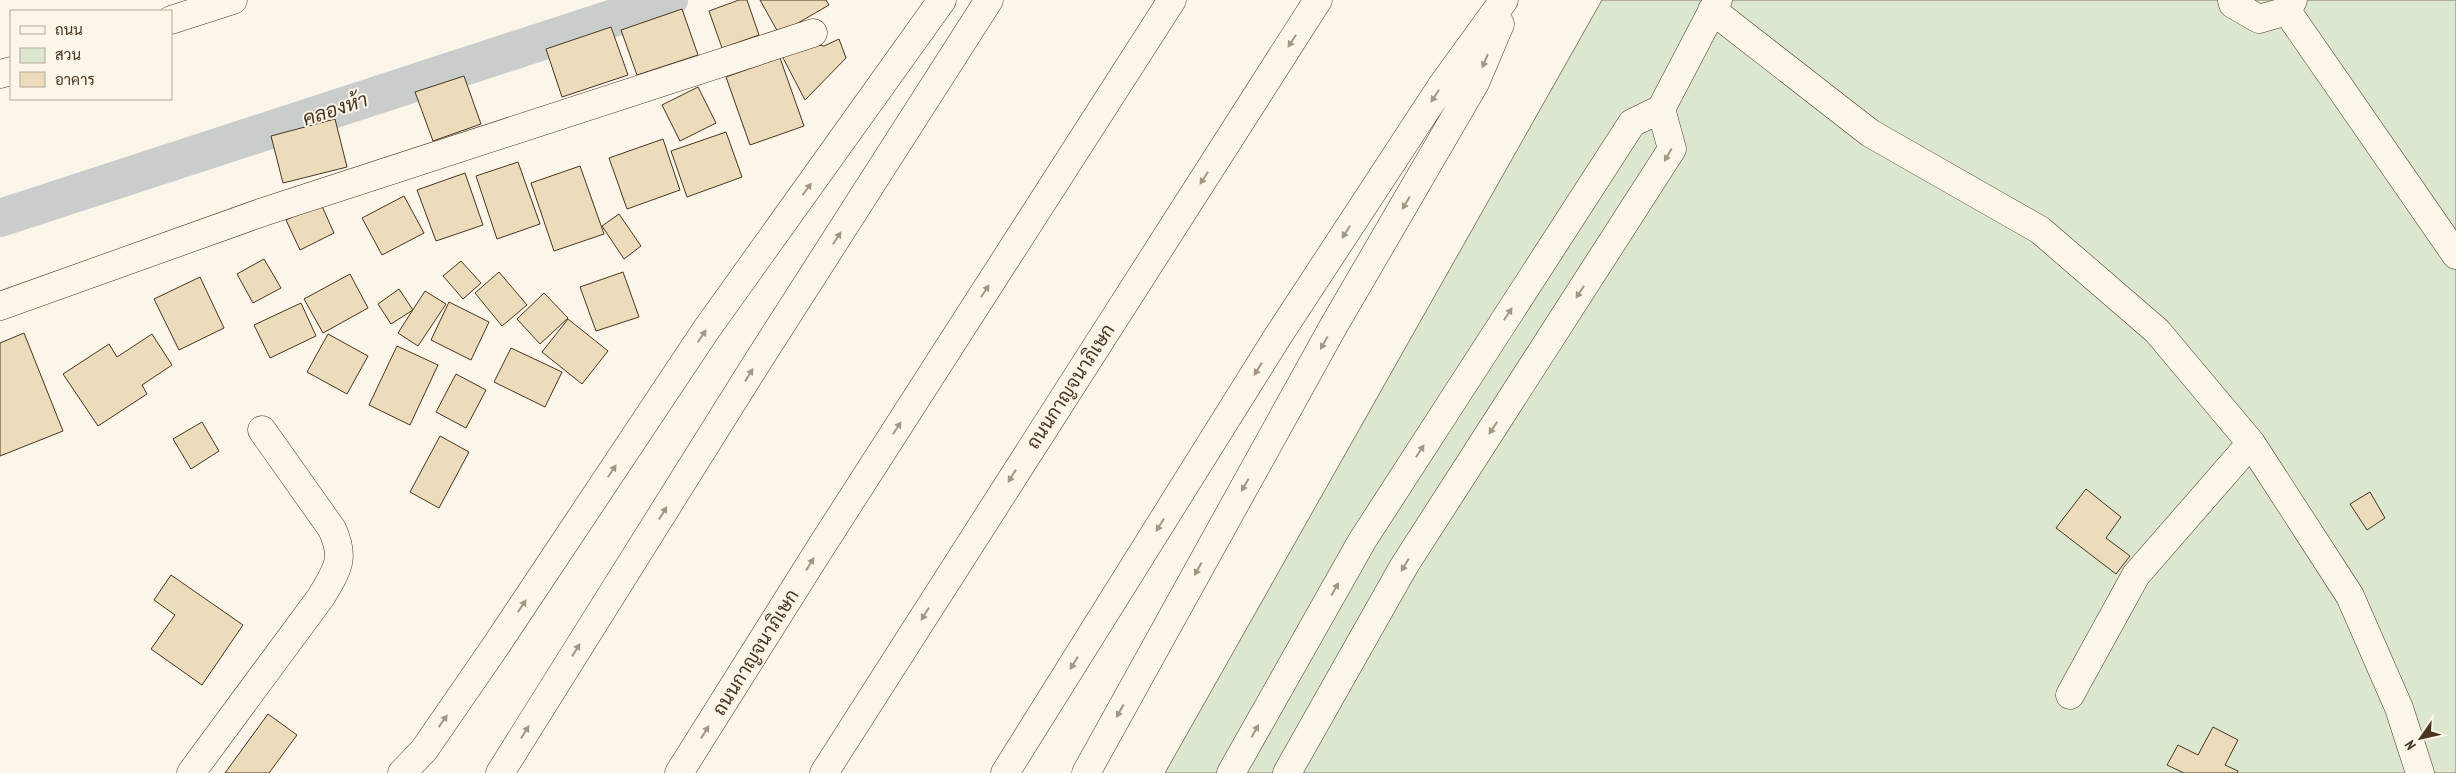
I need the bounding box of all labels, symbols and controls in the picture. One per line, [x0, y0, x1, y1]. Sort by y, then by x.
legend [10, 10, 172, 100]
text: ถนน [55, 20, 83, 39]
one-way arrow [1287, 34, 1297, 48]
text: สวน [55, 45, 81, 64]
one-way arrow [1480, 54, 1488, 68]
text: อาคาร [55, 70, 95, 89]
water label: คลองห้า [299, 86, 371, 132]
one-way arrow [1430, 90, 1440, 103]
one-way arrow [1664, 147, 1672, 162]
one-way arrow [1199, 171, 1209, 184]
one-way arrow [802, 182, 812, 196]
one-way arrow [1402, 197, 1411, 210]
one-way arrow [1341, 226, 1351, 239]
one-way arrow [832, 232, 842, 245]
one-way arrow [980, 284, 990, 297]
one-way arrow [1576, 285, 1585, 298]
one-way arrow [1504, 308, 1513, 321]
street label: ถนนกาญจนาภิเษก [1021, 319, 1119, 453]
one-way arrow [697, 329, 707, 342]
one-way arrow [1320, 336, 1328, 350]
one-way arrow [1253, 362, 1262, 375]
one-way arrow [744, 368, 754, 382]
one-way arrow [893, 421, 902, 434]
one-way arrow [1488, 422, 1497, 435]
one-way arrow [1416, 444, 1425, 457]
one-way arrow [607, 464, 617, 478]
one-way arrow [1008, 470, 1017, 483]
one-way arrow [1240, 478, 1249, 492]
one-way arrow [658, 506, 667, 519]
one-way arrow [1156, 519, 1165, 532]
one-way arrow [805, 558, 815, 571]
one-way arrow [1400, 559, 1410, 572]
one-way arrow [1194, 562, 1203, 576]
one-way arrow [1331, 582, 1339, 597]
street label: ถนนกาญจนาภิเษก [707, 584, 803, 720]
one-way arrow [517, 600, 527, 613]
one-way arrow [920, 607, 930, 620]
one-way arrow [572, 644, 581, 657]
one-way arrow [1069, 656, 1079, 670]
one-way arrow [1116, 704, 1124, 719]
north arrow [2396, 713, 2446, 763]
one-way arrow [438, 714, 448, 728]
one-way arrow [1251, 723, 1259, 738]
one-way arrow [700, 725, 710, 738]
one-way arrow [520, 726, 530, 739]
text: N [2401, 737, 2420, 753]

